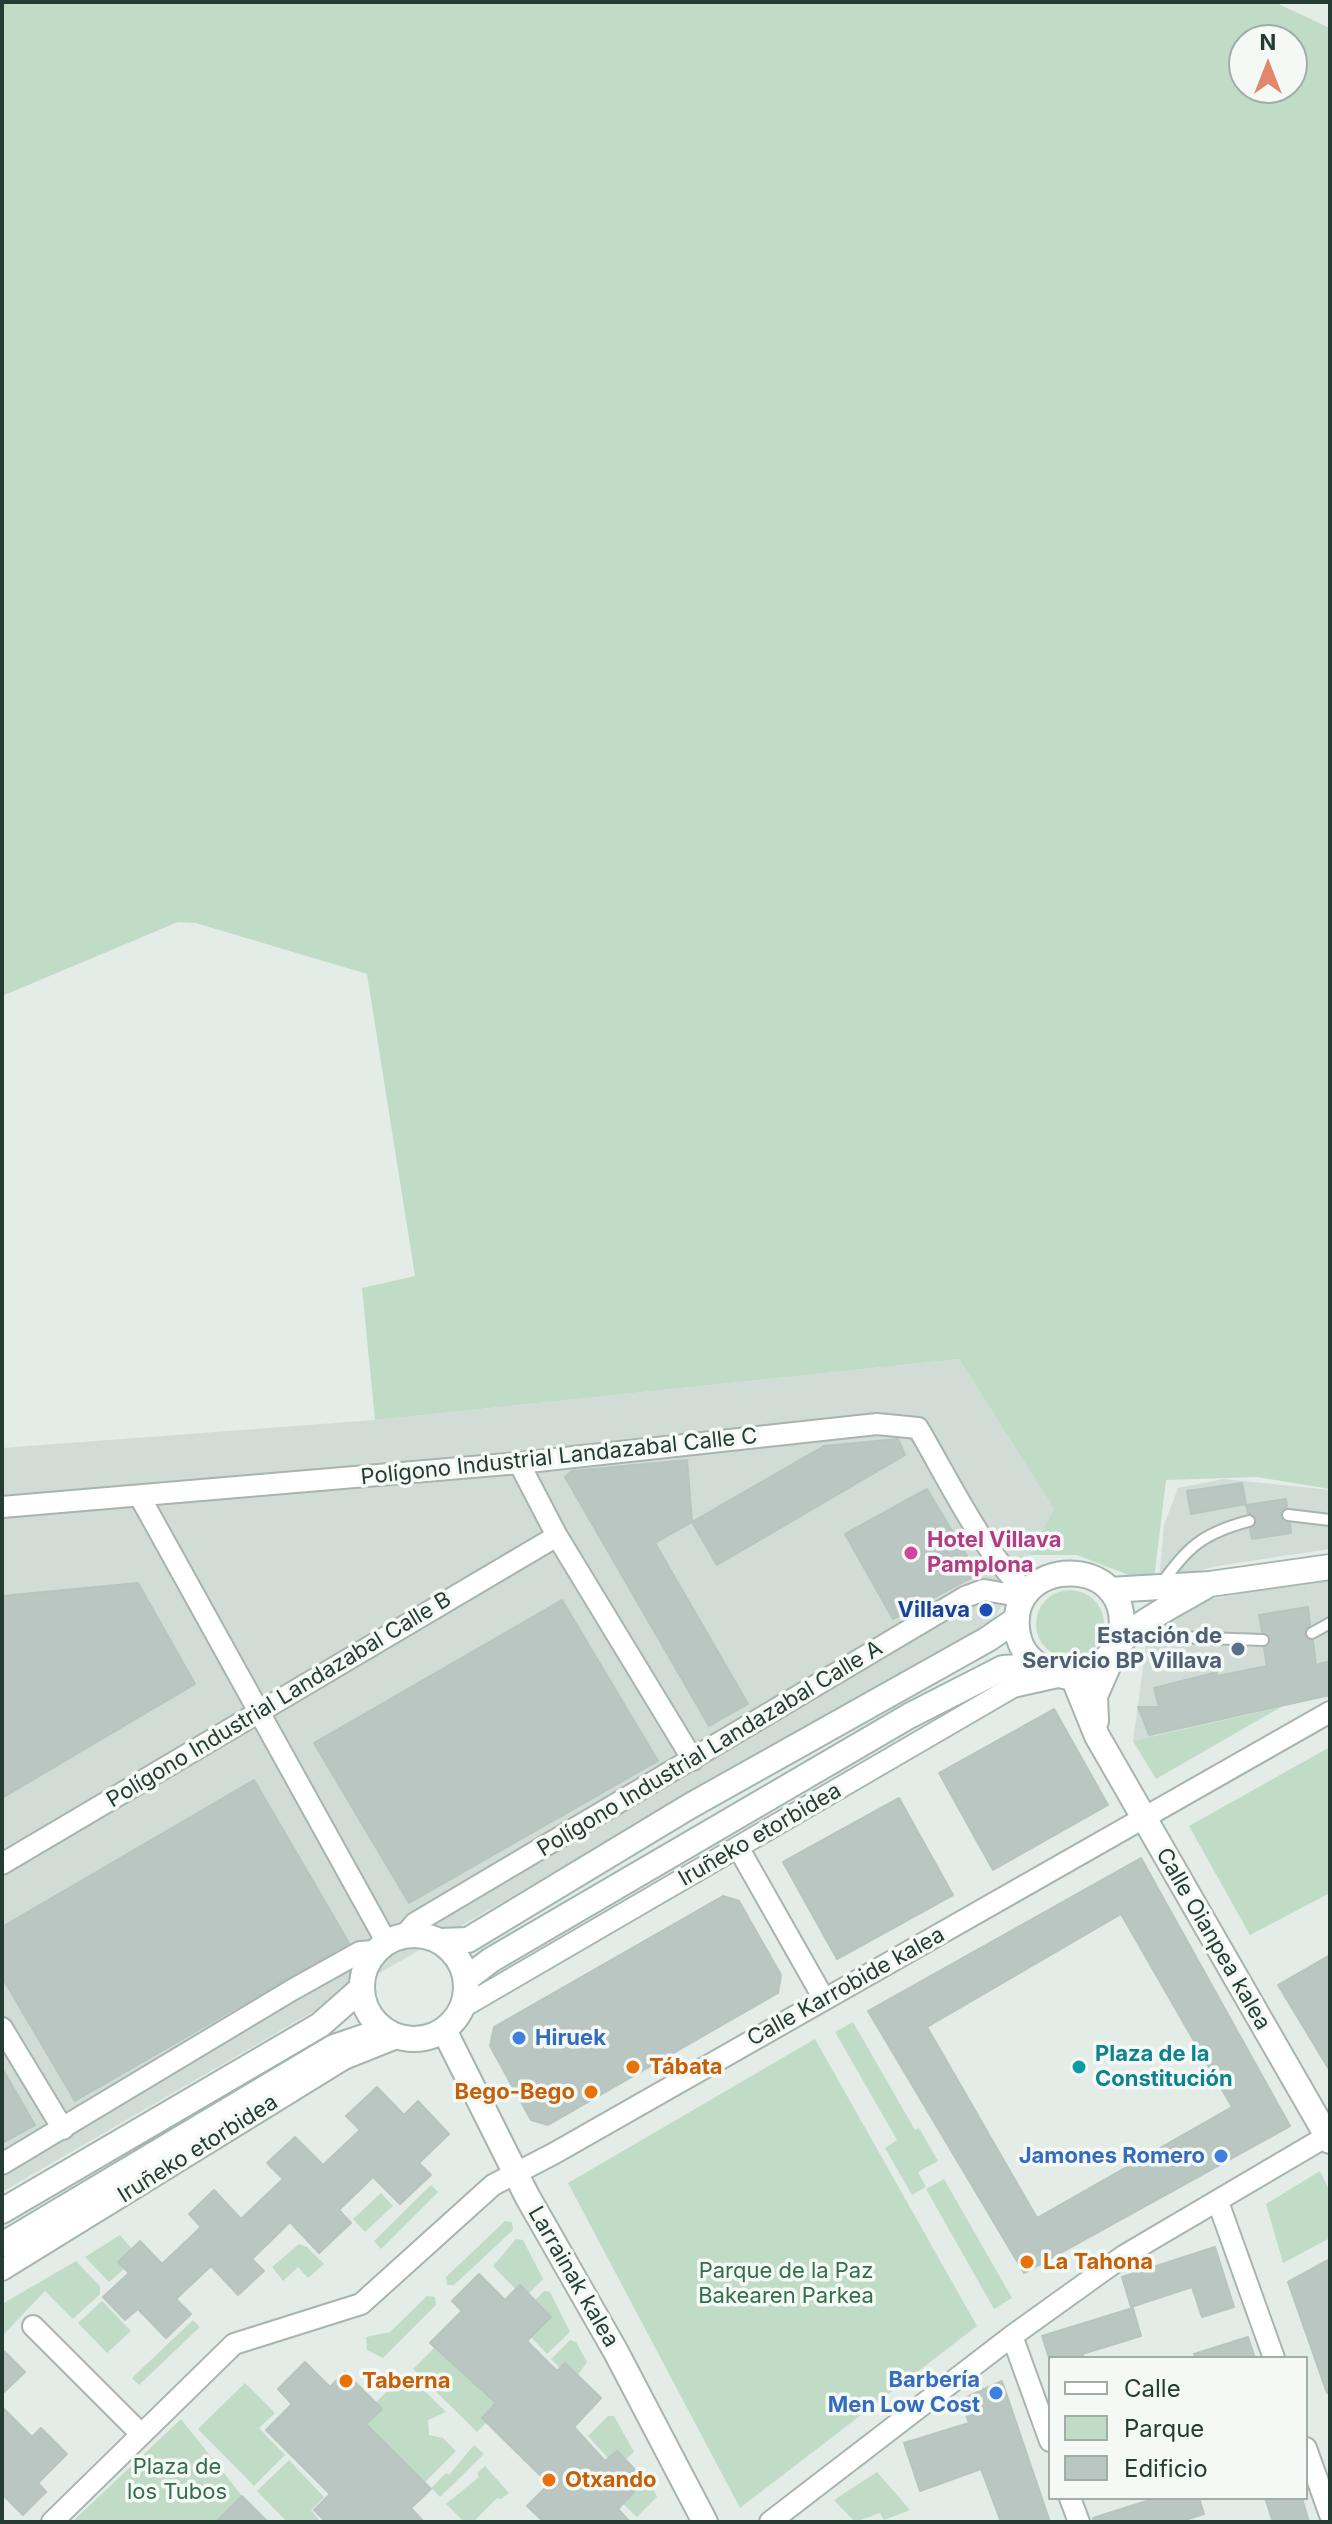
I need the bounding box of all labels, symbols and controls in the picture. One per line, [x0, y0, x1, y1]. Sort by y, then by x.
north arrow [1228, 24, 1308, 104]
text: N [1260, 29, 1276, 55]
street label: Polígono Industrial Landazabal Calle C [359, 1423, 759, 1491]
place label: Hotel Villava Pamplona [927, 1527, 1062, 1578]
marker: Hotel Villava Pamplona [902, 1544, 920, 1562]
street label: Polígono Industrial Landazabal Calle B [102, 1586, 456, 1814]
place label: Villava [898, 1597, 970, 1623]
marker: Villava [977, 1601, 995, 1619]
place label: Estación de Servicio BP Villava [1022, 1623, 1222, 1674]
street label: Polígono Industrial Landazabal Calle A [533, 1635, 887, 1863]
marker: Estación de Servicio BP Villava [1229, 1640, 1247, 1658]
street label: Iruñeko etorbidea [674, 1778, 846, 1892]
street label: Calle Oianpea kalea [1150, 1843, 1276, 2035]
street label: Calle Karrobide kalea [743, 1922, 949, 2052]
place label: Hiruek [535, 2025, 606, 2051]
marker: Hiruek [510, 2029, 528, 2047]
place label: Plaza de la Constitución [1095, 2041, 1233, 2092]
place label: Tábata [649, 2054, 723, 2080]
marker: Tábata [624, 2058, 642, 2076]
marker: Plaza de la Constitución [1070, 2058, 1088, 2076]
place label: Bego-Bego [455, 2079, 575, 2105]
marker: Bego-Bego [582, 2083, 600, 2101]
street label: Iruñeko etorbidea [113, 2089, 283, 2209]
place label: Jamones Romero [1019, 2143, 1205, 2169]
marker: Jamones Romero [1212, 2147, 1230, 2165]
street label: Larrainak kalea [522, 2202, 624, 2352]
place label: La Tahona [1043, 2249, 1153, 2275]
marker: La Tahona [1018, 2253, 1036, 2271]
park label: Parque de la Paz Bakearen Parkea [698, 2258, 874, 2310]
legend [1048, 2356, 1308, 2500]
place label: Barbería Men Low Cost [828, 2367, 980, 2418]
place label: Taberna [362, 2368, 450, 2394]
marker: Taberna [337, 2372, 355, 2390]
text: Calle [1124, 2374, 1181, 2403]
marker: Barbería Men Low Cost [987, 2384, 1005, 2402]
text: Parque [1124, 2414, 1204, 2443]
park label: Plaza de los Tubos [127, 2454, 227, 2506]
text: Edificio [1124, 2454, 1208, 2483]
place label: Otxando [565, 2467, 657, 2493]
marker: Otxando [540, 2471, 558, 2489]

